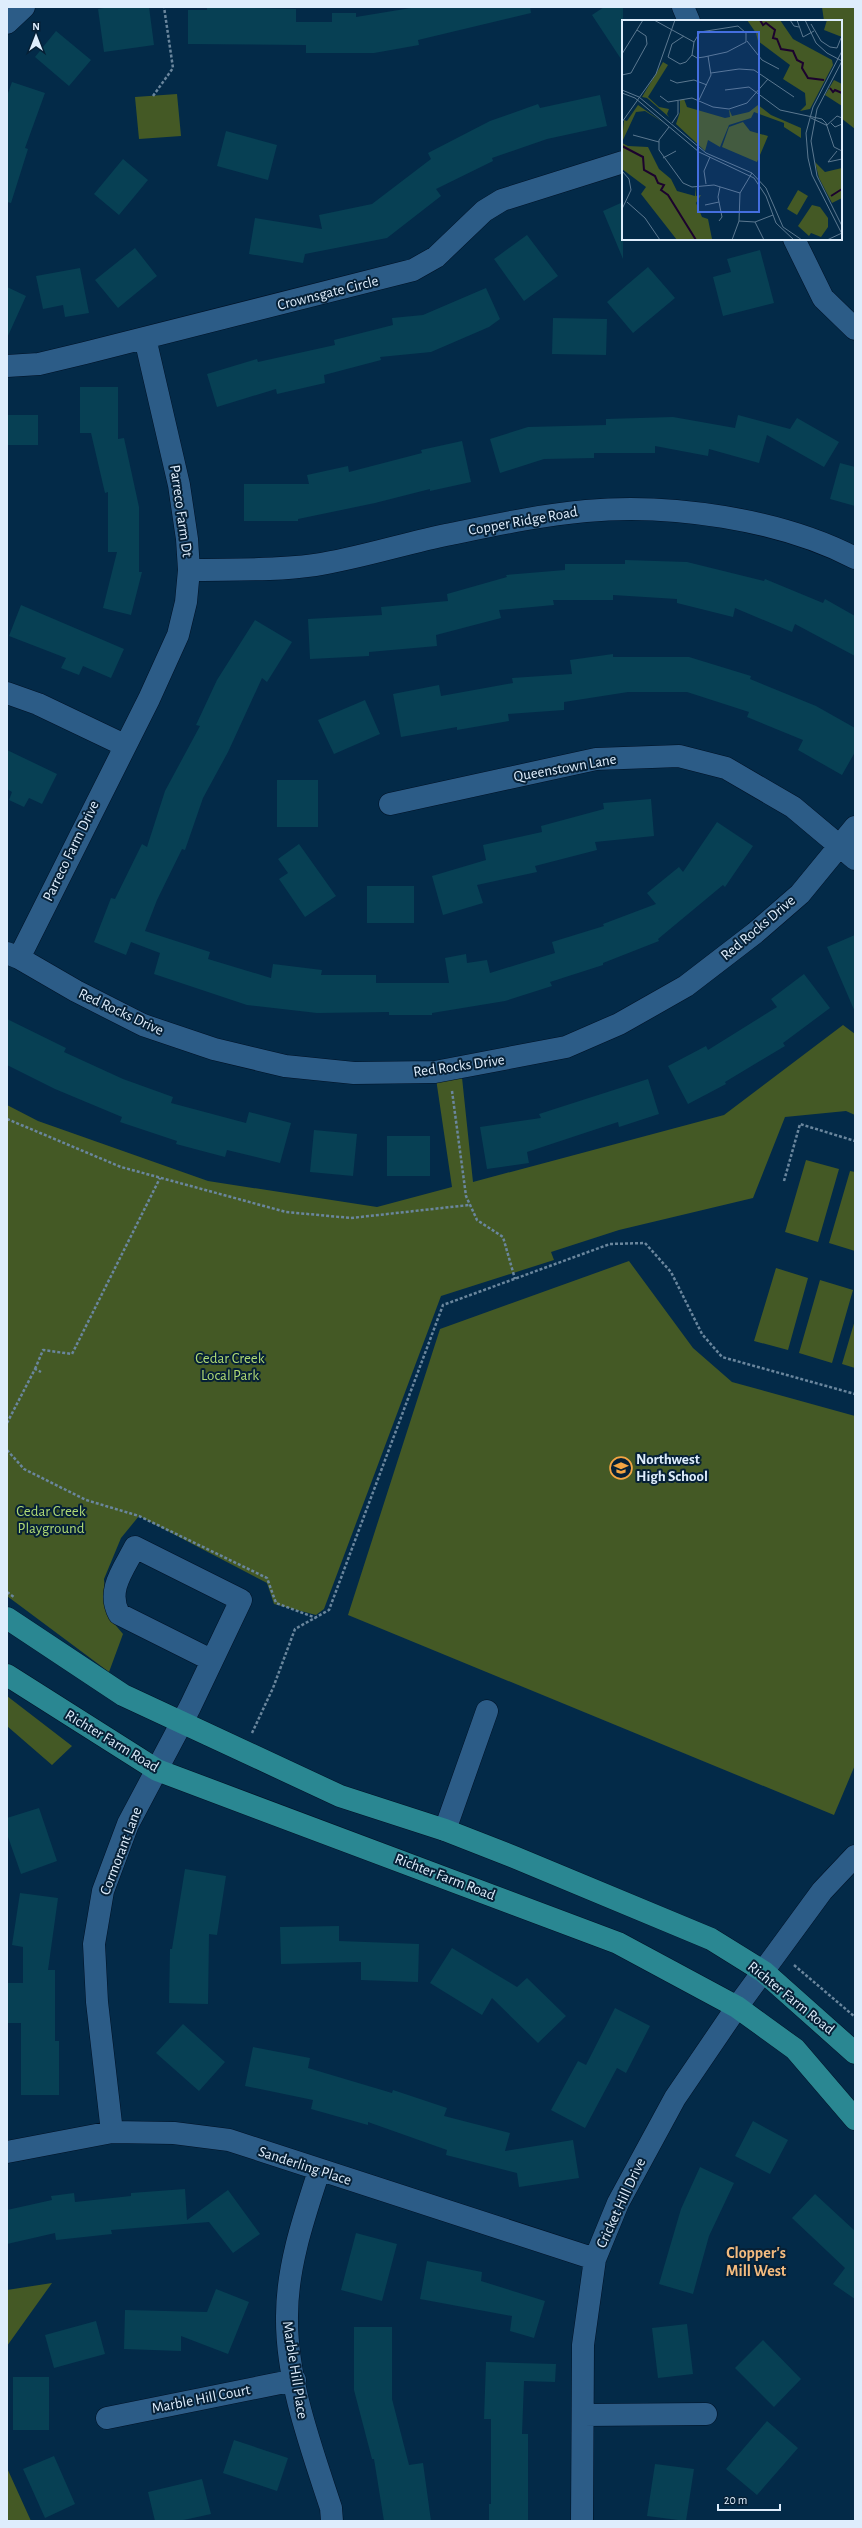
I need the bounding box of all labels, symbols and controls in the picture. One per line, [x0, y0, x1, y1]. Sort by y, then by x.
north arrow [16, 16, 56, 56]
inset map [622, 20, 842, 240]
text: N [32, 21, 40, 32]
street label: Crownsgate Circle [276, 273, 380, 313]
street label: Parreco Farm Dt [167, 464, 195, 558]
street label: Copper Ridge Road [467, 504, 579, 538]
street label: Queenstown Lane [512, 752, 618, 784]
street label: Parreco Farm Drive [40, 798, 102, 904]
street label: Red Rocks Drive [718, 893, 798, 963]
street label: Red Rocks Drive [76, 986, 166, 1038]
street label: Red Rocks Drive [412, 1052, 506, 1080]
park label: Cedar Creek Local Park [195, 1351, 265, 1383]
place label: Northwest High School [636, 1452, 708, 1484]
school or university icon: Northwest High School [608, 1455, 634, 1481]
park label: Cedar Creek Playground [16, 1504, 86, 1536]
street label: Richter Farm Road [63, 1707, 162, 1775]
street label: Cormorant Lane [97, 1805, 145, 1897]
street label: Richter Farm Road [393, 1851, 498, 1903]
street label: Richter Farm Road [745, 1959, 837, 2037]
street label: Sanderling Place [257, 2144, 353, 2188]
street label: Cricket Hill Drive [594, 2156, 648, 2250]
district label: Clopper's Mill West [726, 2245, 787, 2279]
street label: Marble Hill Place [280, 2320, 310, 2420]
street label: Marble Hill Court [151, 2382, 252, 2416]
scale bar [718, 2486, 780, 2512]
text: 20 m [724, 2494, 747, 2506]

